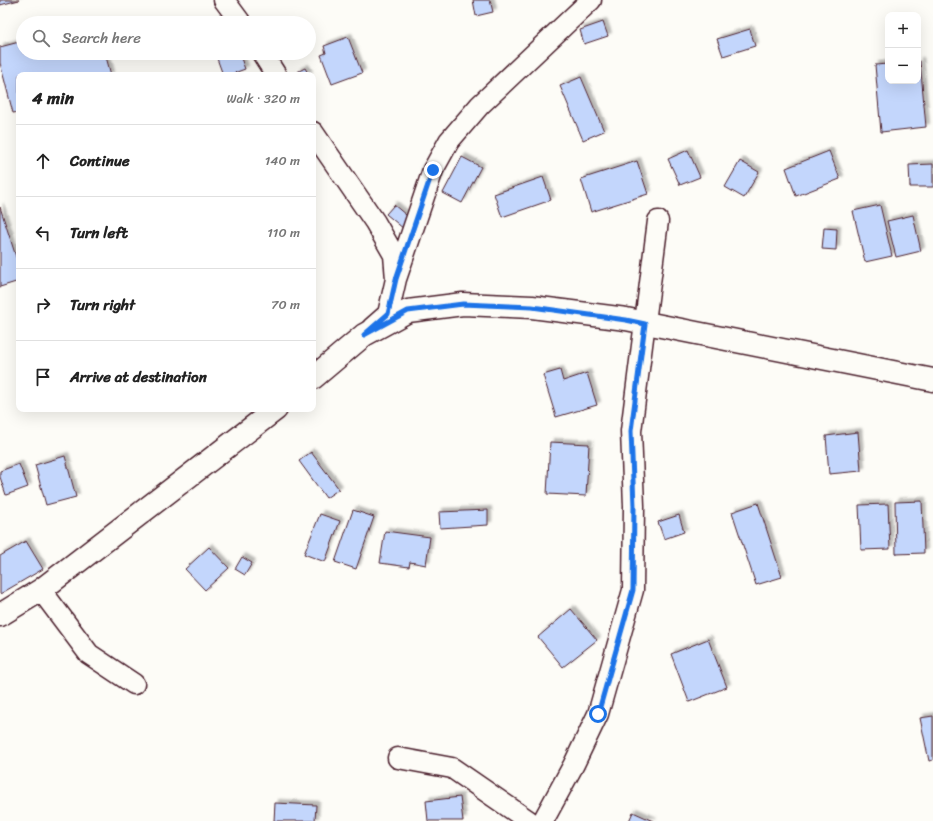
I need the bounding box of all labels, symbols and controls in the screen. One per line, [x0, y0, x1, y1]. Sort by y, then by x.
map controls [885, 12, 921, 84]
button: + [885, 12, 921, 48]
search box [16, 16, 316, 60]
text: Search here [62, 25, 141, 51]
icon: search [30, 27, 52, 49]
button: − [885, 48, 921, 84]
text: 4 min [32, 83, 74, 113]
text: Walk · 320 m [226, 87, 300, 110]
text: Continue [70, 148, 130, 174]
text: 140 m [265, 149, 300, 172]
icon: ahead [32, 150, 54, 172]
route end [424, 161, 442, 179]
text: Turn left [70, 220, 128, 246]
text: 110 m [267, 221, 300, 244]
icon: left [32, 222, 54, 244]
text: Turn right [70, 292, 135, 318]
text: 70 m [271, 293, 300, 316]
icon: right [32, 294, 54, 316]
text: Arrive at destination [70, 364, 207, 390]
icon: arrive [32, 366, 54, 388]
route start [589, 705, 607, 723]

